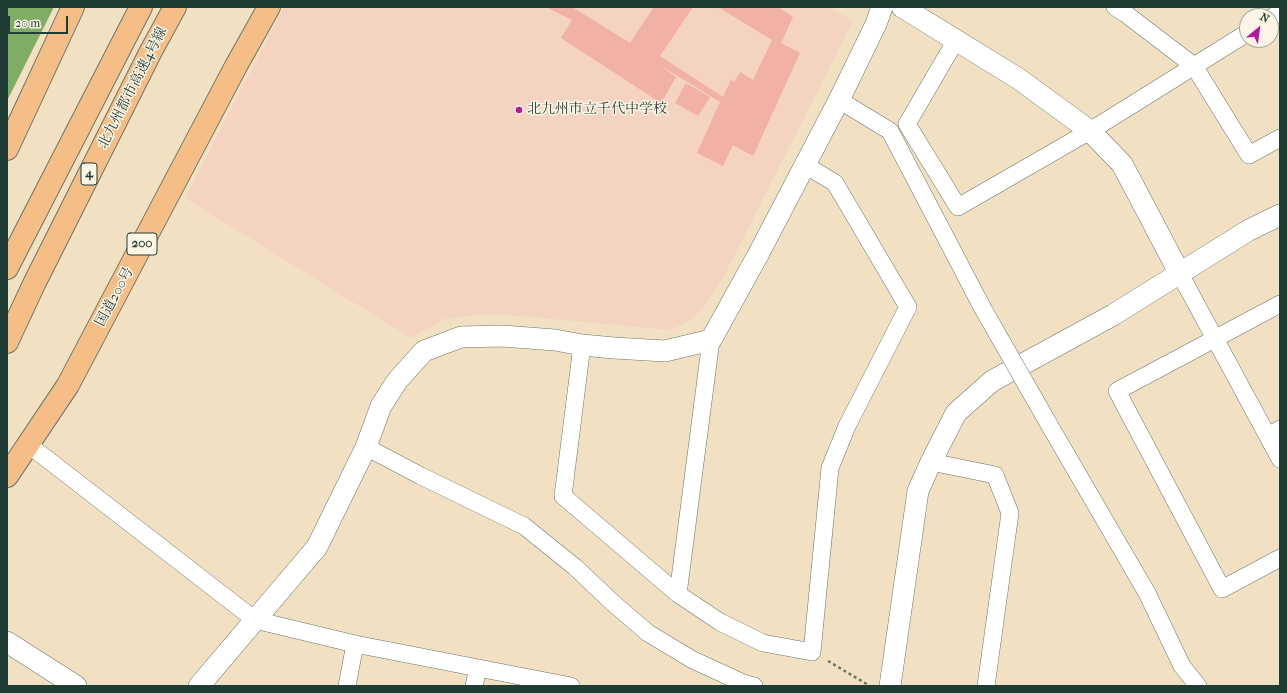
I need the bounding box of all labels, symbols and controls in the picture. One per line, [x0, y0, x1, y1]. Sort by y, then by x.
scale bar [10, 8, 70, 34]
north arrow [1239, 8, 1279, 48]
text: N [1258, 10, 1271, 26]
text: 20 m [15, 16, 40, 30]
street label: 北九州都市高速4号線 [95, 24, 171, 152]
place label: 北九州市立千代中学校 [527, 102, 667, 118]
marker: 北九州市立千代中学校 [514, 105, 524, 115]
road number: 4 [81, 163, 97, 185]
road number: 200 [127, 233, 157, 255]
street label: 国道200号 [92, 265, 138, 329]

